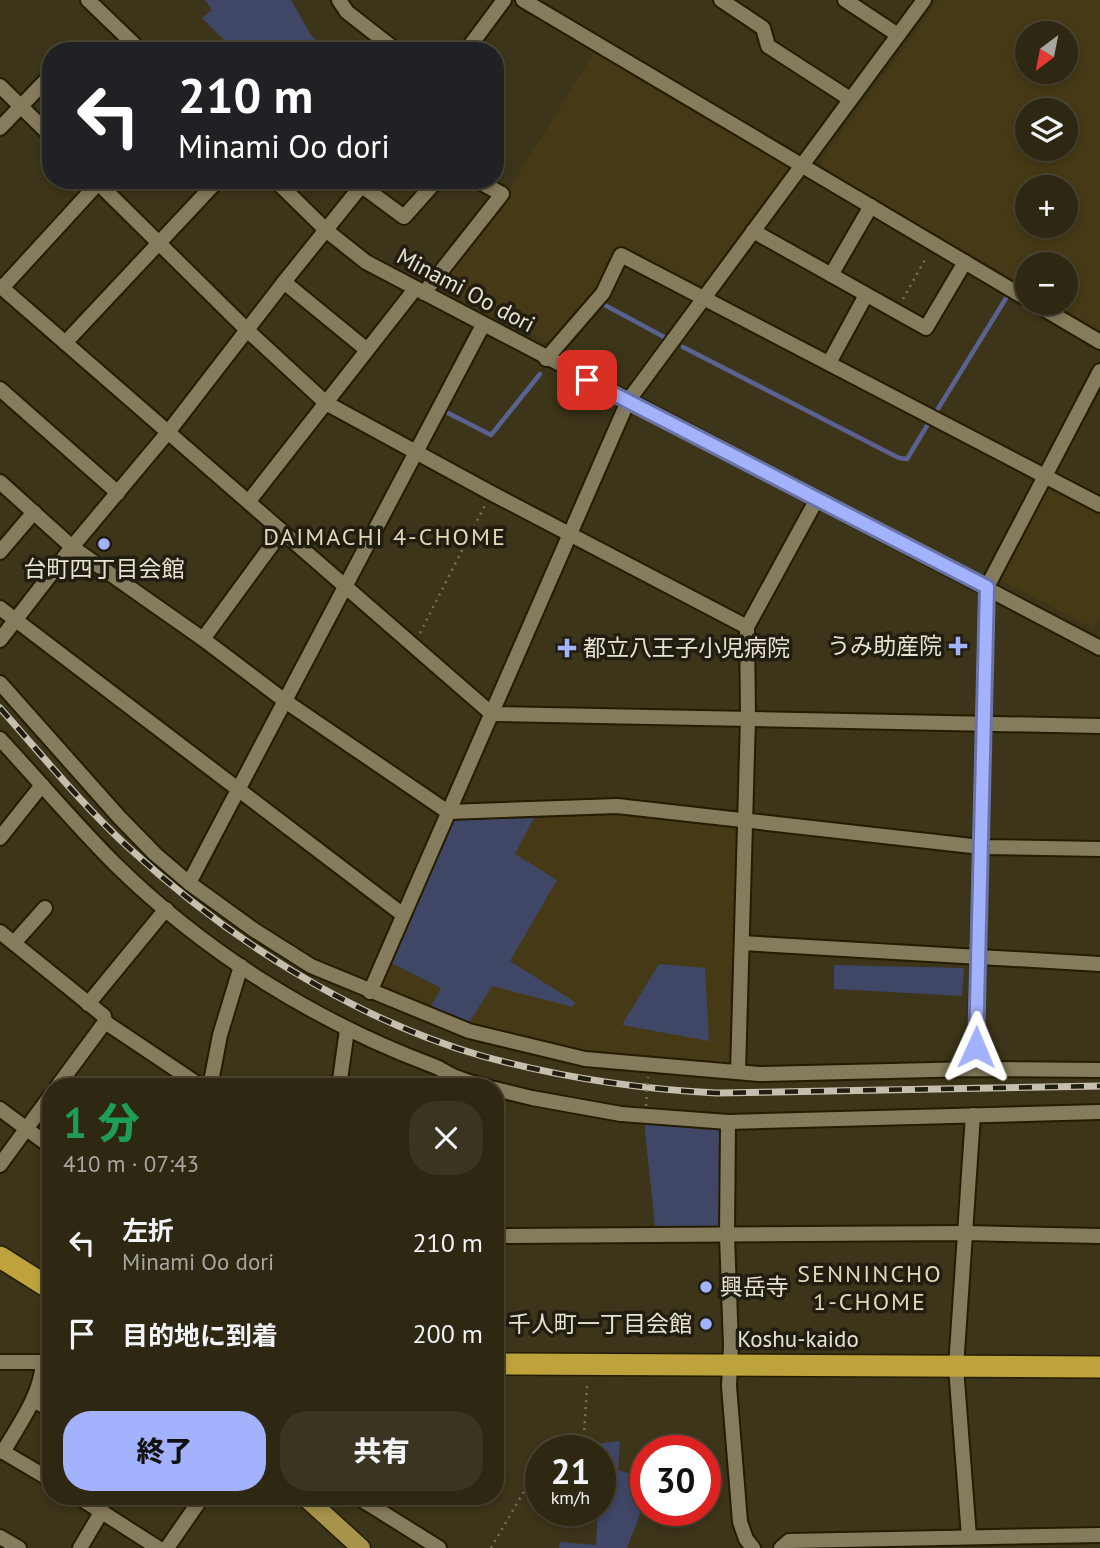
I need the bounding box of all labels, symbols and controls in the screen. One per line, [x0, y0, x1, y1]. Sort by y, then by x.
north arrow [1015, 21, 1078, 84]
map controls [1015, 21, 1078, 315]
text: 210 m [178, 63, 313, 127]
icon: left [63, 70, 154, 161]
button: layers [1015, 98, 1078, 161]
text: Minami Oo dori [178, 125, 390, 167]
button: + [1015, 175, 1078, 238]
street label: Minami Oo dori [392, 241, 540, 338]
button: − [1015, 252, 1078, 315]
pin [557, 350, 617, 410]
icon: arrive [568, 361, 606, 399]
district label: DAIMACHI 4-CHOME [263, 521, 507, 552]
marker: 台町四丁目会館 [96, 536, 112, 552]
place label: 台町四丁目会館 [24, 554, 185, 583]
place label: うみ助産院 [827, 631, 942, 660]
place label: 都立八王子小児病院 [583, 633, 790, 662]
marker: うみ助産院 [948, 636, 968, 656]
marker: 都立八王子小児病院 [557, 638, 577, 658]
position arrow [939, 1010, 1013, 1084]
text: 1 分 [63, 1095, 139, 1150]
button: close [409, 1101, 483, 1175]
text: 410 m · 07:43 [63, 1149, 199, 1178]
text: 左折 [122, 1214, 174, 1247]
icon: left [63, 1224, 101, 1262]
text: 210 m [412, 1226, 483, 1259]
text: Minami Oo dori [122, 1247, 274, 1276]
district label: SENNINCHO 1-CHOME [797, 1258, 943, 1317]
place label: 興岳寺 [720, 1272, 789, 1301]
marker: 興岳寺 [698, 1279, 714, 1295]
place label: 千人町一丁目会館 [508, 1309, 692, 1338]
icon: arrive [63, 1315, 101, 1353]
marker: 千人町一丁目会館 [698, 1316, 714, 1332]
text: 200 m [412, 1317, 483, 1350]
text: 目的地に到着 [122, 1319, 278, 1352]
street label: Koshu-kaido [737, 1324, 859, 1353]
button: 終了 [63, 1411, 266, 1491]
button: 共有 [280, 1411, 483, 1491]
speed limit sign: 30 [630, 1435, 721, 1526]
text: 21 [551, 1448, 590, 1494]
text: km/h [551, 1486, 590, 1509]

